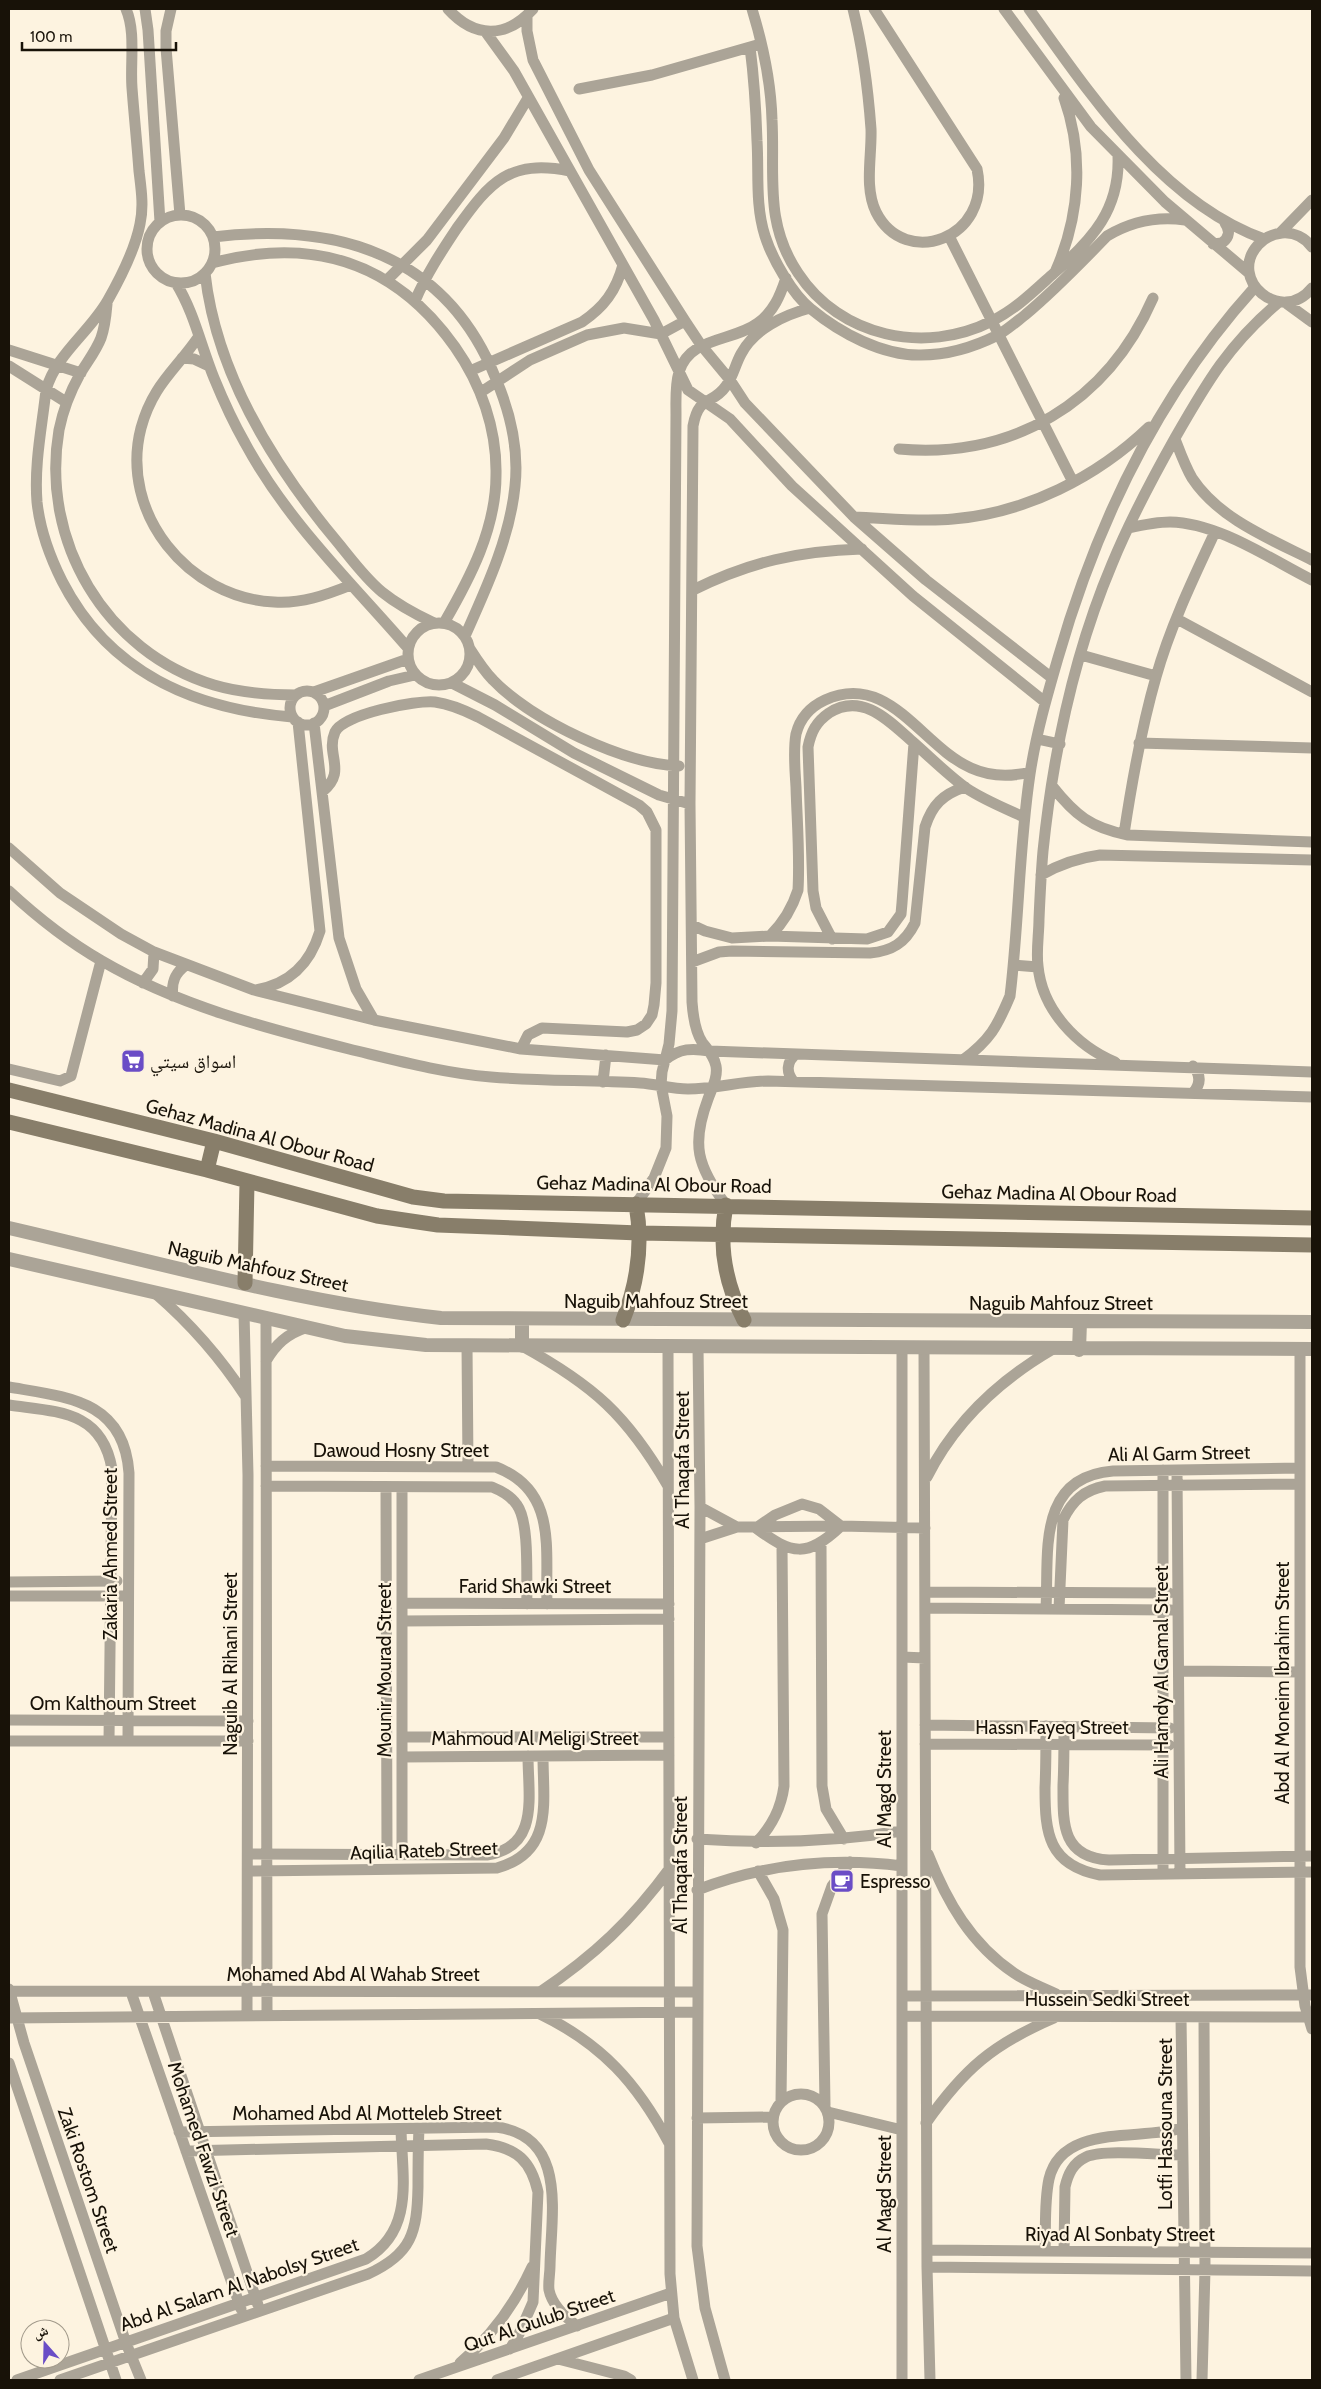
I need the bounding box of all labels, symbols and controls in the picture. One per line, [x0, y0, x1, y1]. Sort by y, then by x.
scale bar [22, 20, 176, 52]
text: 100 m [30, 28, 72, 46]
supermarket icon: اسواق سيتي [120, 1048, 146, 1074]
place label: اسواق سيتي [150, 1050, 236, 1077]
street label: Gehaz Madina Al Obour Road [143, 1094, 377, 1177]
street label: Gehaz Madina Al Obour Road [536, 1171, 772, 1198]
street label: Gehaz Madina Al Obour Road [941, 1180, 1177, 1207]
street label: Naguib Mahfouz Street [166, 1236, 351, 1297]
street label: Naguib Mahfouz Street [564, 1290, 748, 1313]
street label: Naguib Mahfouz Street [969, 1292, 1153, 1315]
street label: Al Thaqafa Street [671, 1391, 694, 1529]
street label: Dawoud Hosny Street [313, 1439, 490, 1462]
street label: Ali Al Garm Street [1108, 1441, 1251, 1466]
street label: Zakaria Ahmed Street [99, 1467, 122, 1640]
street label: Abd Al Moneim Ibrahim Street [1271, 1561, 1294, 1804]
street label: Ali Hamdy Al Gamal Street [1150, 1565, 1173, 1779]
street label: Naguib Al Rihani Street [219, 1572, 242, 1756]
street label: Farid Shawki Street [459, 1575, 612, 1598]
street label: Mounir Mourad Street [373, 1582, 396, 1757]
street label: Om Kalthoum Street [30, 1692, 197, 1715]
street label: Hassn Fayeq Street [975, 1716, 1129, 1739]
street label: Mahmoud Al Meligi Street [431, 1727, 639, 1750]
street label: Al Magd Street [873, 1729, 896, 1848]
street label: Al Thaqafa Street [669, 1796, 692, 1934]
street label: Aqilia Rateb Street [350, 1836, 499, 1865]
cafe icon: Espresso [829, 1868, 855, 1894]
place label: Espresso [860, 1870, 931, 1893]
street label: Mohamed Abd Al Wahab Street [226, 1963, 480, 1986]
street label: Hussein Sedki Street [1025, 1988, 1190, 2011]
street label: Lotfi Hassouna Street [1154, 2037, 1177, 2210]
street label: Mohamed Fawzi Street [163, 2058, 245, 2240]
street label: Mohamed Abd Al Motteleb Street [232, 2102, 502, 2125]
street label: Zaki Rostom Street [53, 2104, 124, 2256]
street label: Al Magd Street [873, 2134, 896, 2253]
street label: Riyad Al Sonbaty Street [1025, 2223, 1216, 2246]
street label: Abd Al Salam Al Nabolsy Street [117, 2233, 362, 2336]
street label: Qut Al Qulub Street [461, 2284, 618, 2357]
north arrow [20, 2319, 70, 2369]
text: ش [30, 2321, 51, 2343]

